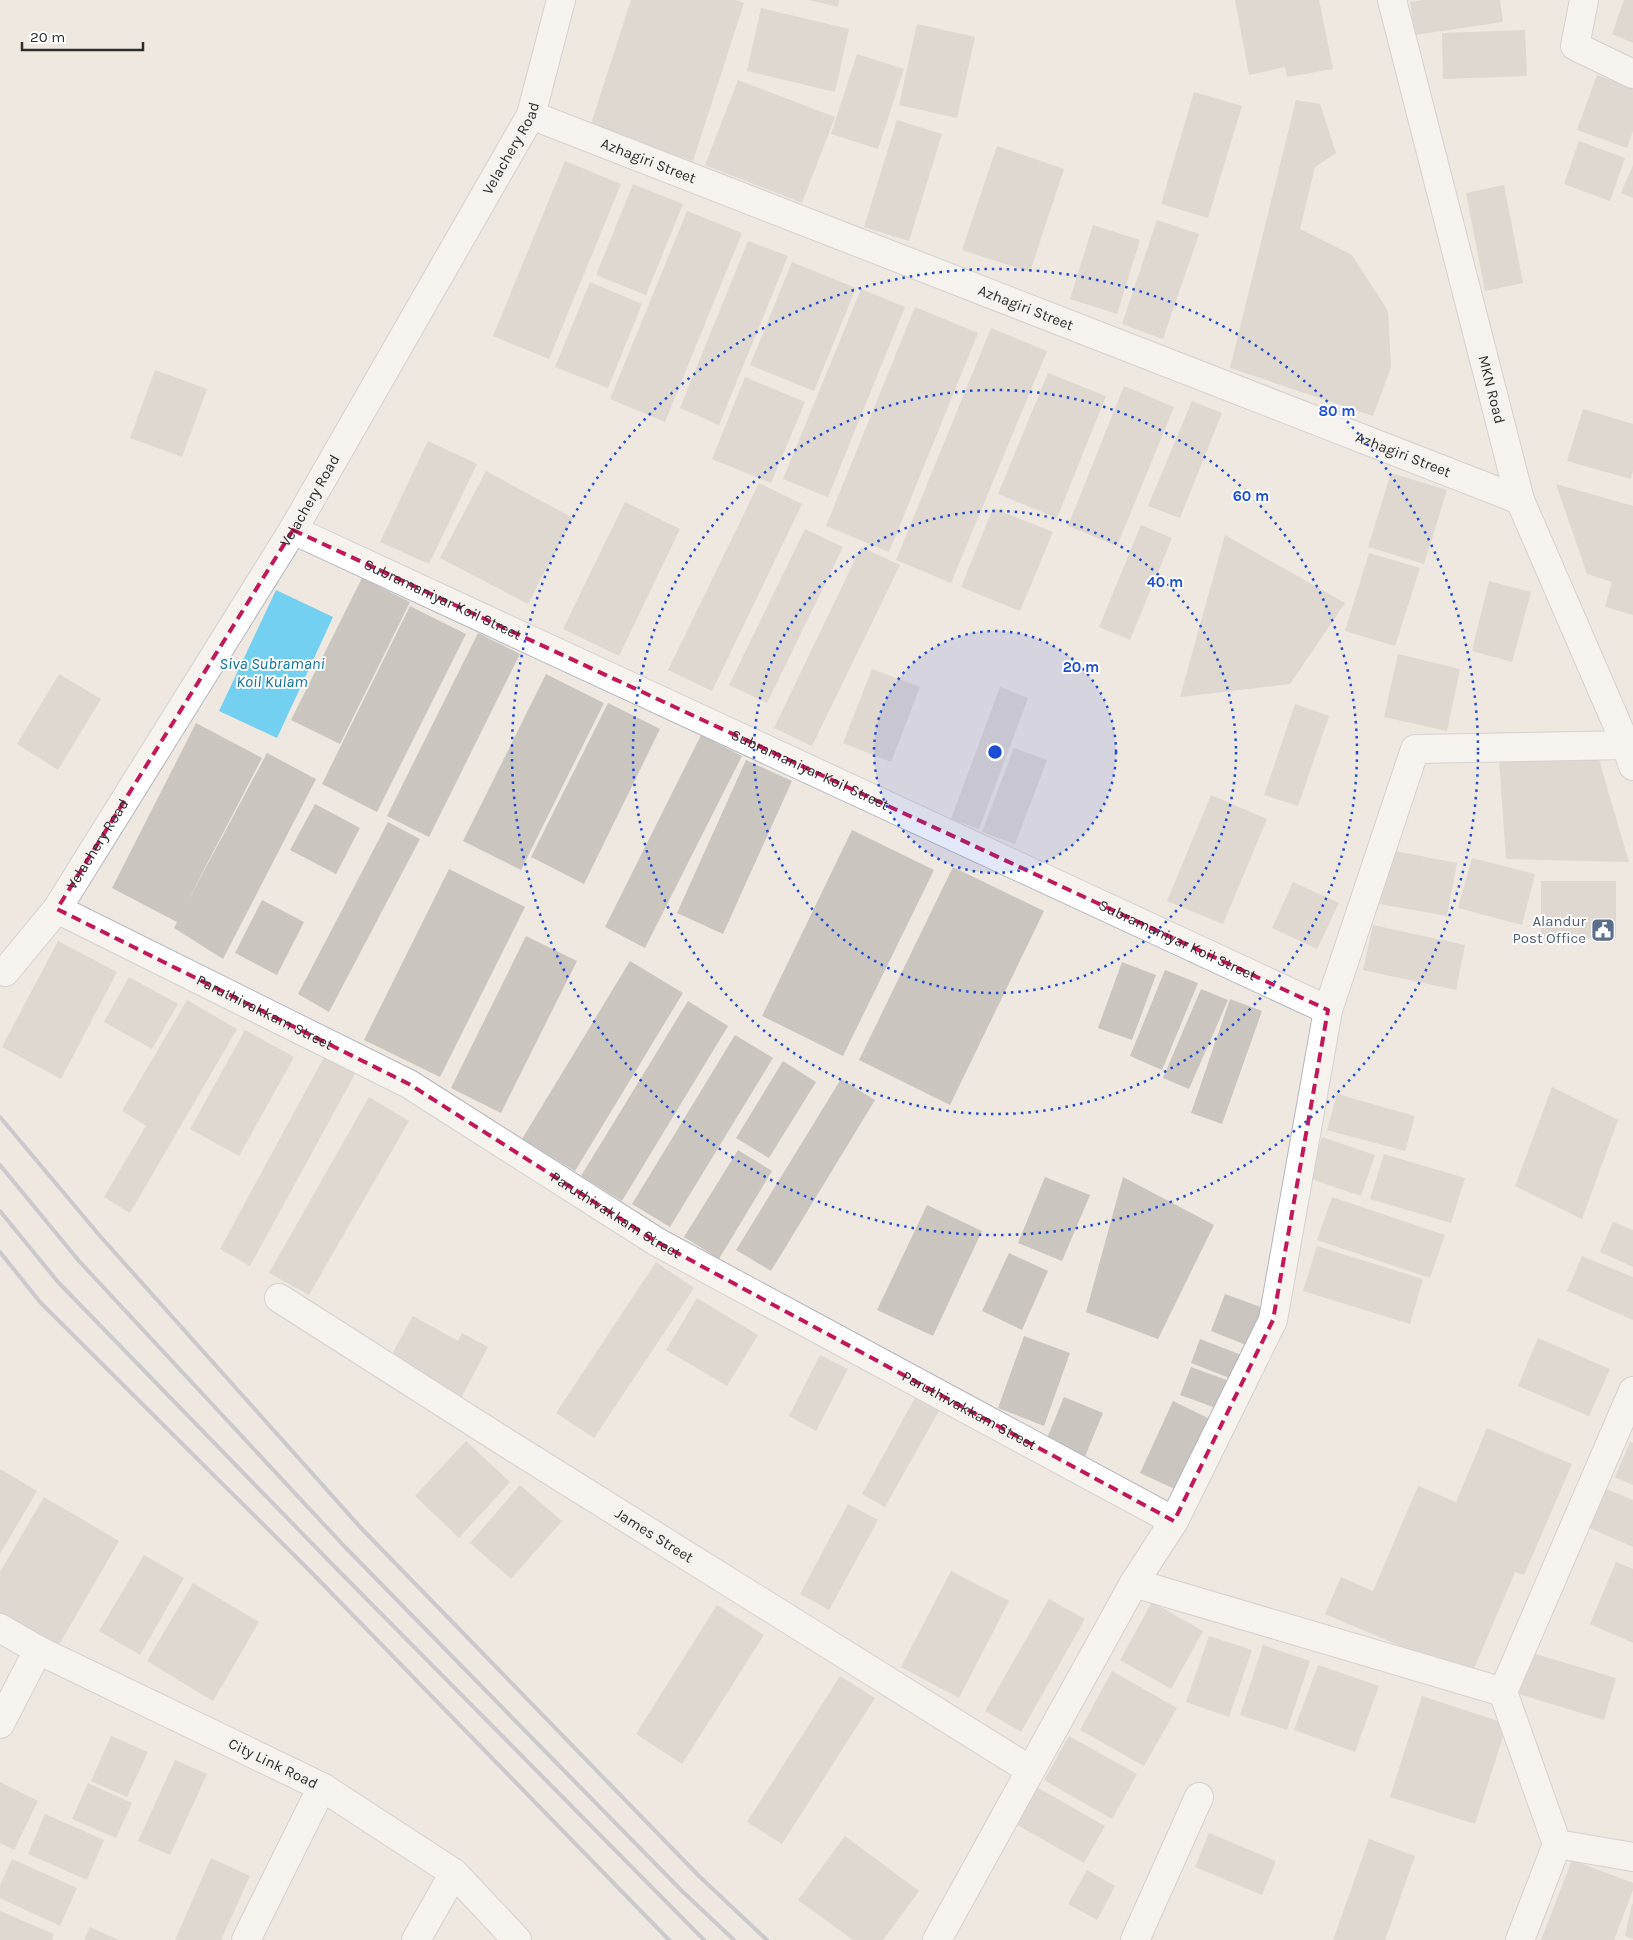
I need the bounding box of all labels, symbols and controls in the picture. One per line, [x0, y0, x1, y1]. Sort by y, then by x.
scale bar [22, 20, 144, 52]
text: 20 m [30, 28, 65, 46]
street label: Velachery Road [478, 100, 543, 198]
street label: Azhagiri Street [598, 134, 699, 187]
street label: Azhagiri Street [976, 281, 1076, 334]
street label: MKN Road [1474, 353, 1509, 426]
text: 80 m [1318, 402, 1356, 420]
street label: Azhagiri Street [1353, 428, 1454, 481]
street label: Velachery Road [276, 451, 343, 550]
text: 60 m [1233, 487, 1269, 505]
street label: Subramaniyar Koil Street [361, 555, 525, 644]
text: 40 m [1147, 573, 1183, 591]
water label: Siva Subramani Koil Kulam [219, 654, 325, 691]
text: 20 m [1063, 658, 1099, 676]
street label: Subramaniyar Koil Street [728, 726, 892, 814]
centre of rings [986, 743, 1004, 761]
street label: Velachery Road [62, 796, 132, 893]
street label: Subramaniyar Koil Street [1096, 896, 1259, 985]
place label: Alandur Post Office [1513, 912, 1587, 947]
public building icon: Alandur Post Office [1590, 917, 1616, 943]
street label: Paruthivakkam Street [194, 971, 336, 1054]
street label: Paruthivakkam Street [547, 1168, 684, 1262]
street label: Paruthivakkam Street [899, 1367, 1040, 1454]
street label: James Street [612, 1504, 697, 1567]
street label: City Link Road [226, 1734, 321, 1793]

